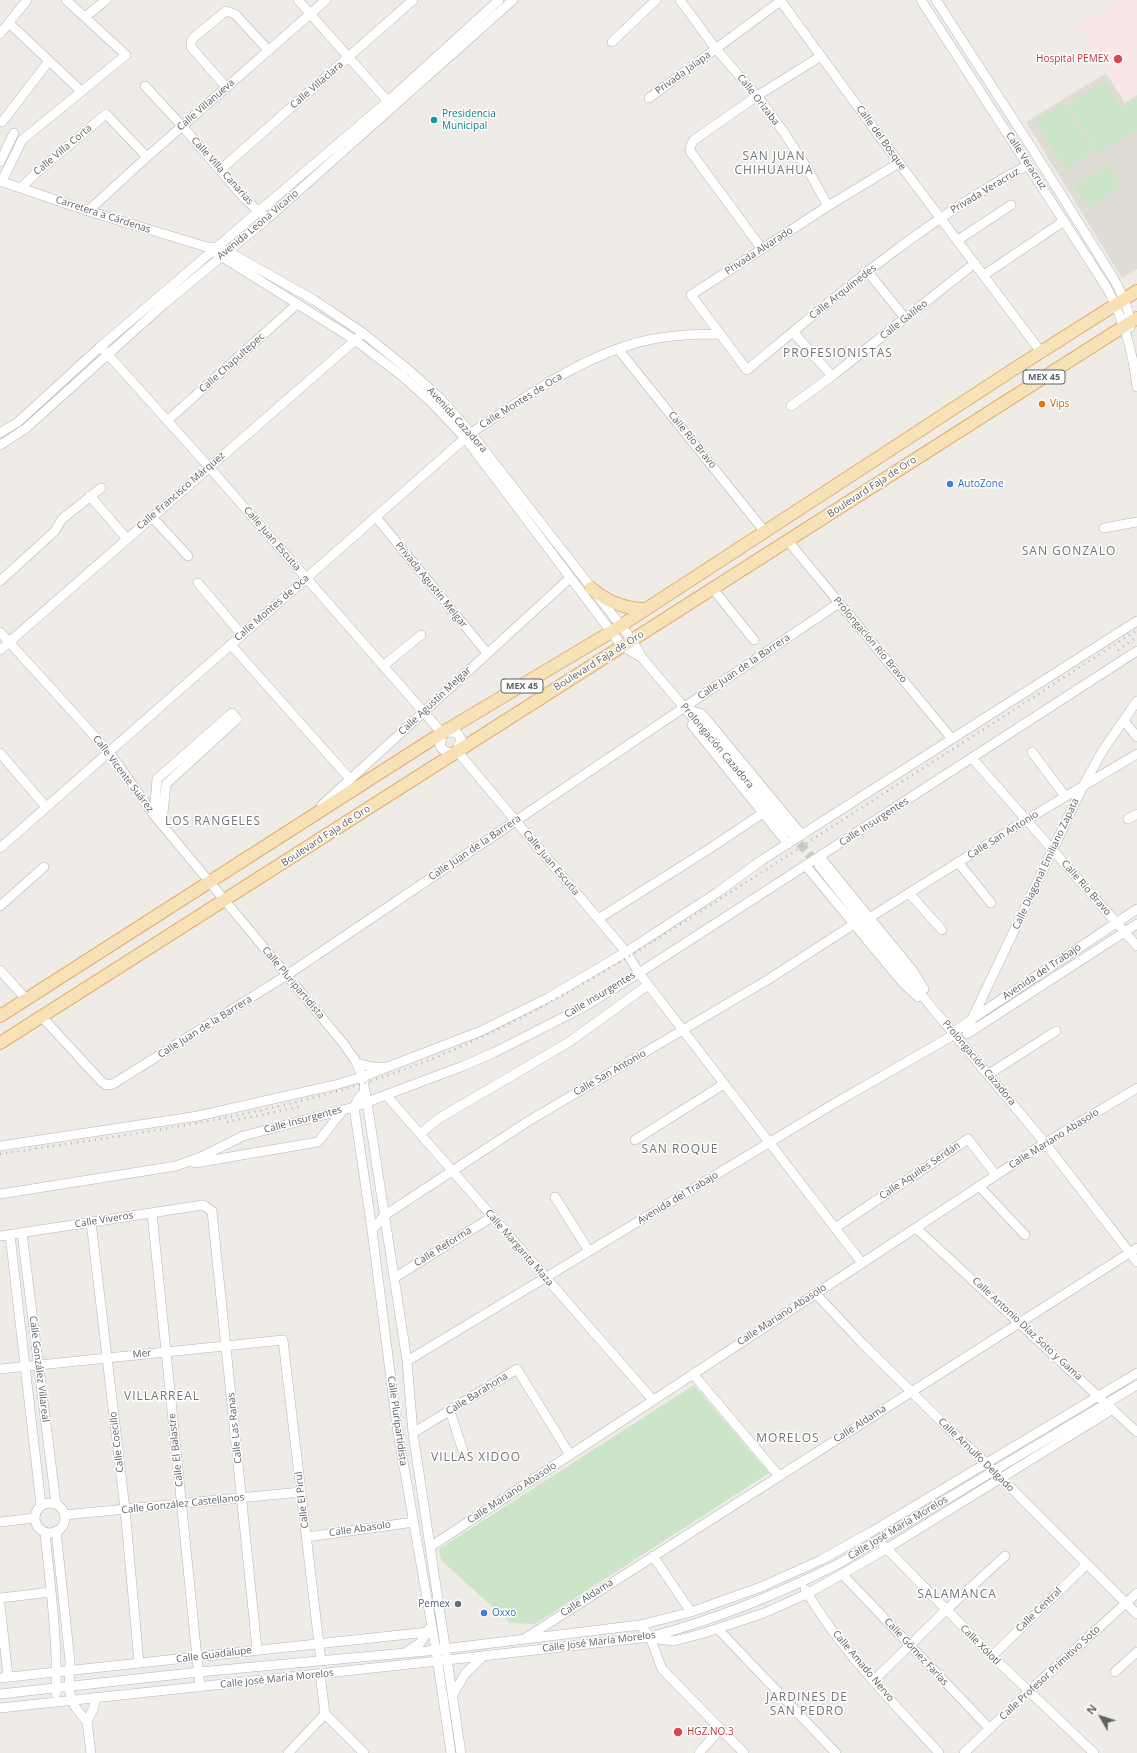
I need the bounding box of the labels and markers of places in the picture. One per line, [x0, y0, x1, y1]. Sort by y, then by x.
place label: Hospital PEMEX [1036, 53, 1109, 65]
marker: Hospital PEMEX [1112, 53, 1124, 65]
place label: Presidencia Municipal [442, 108, 496, 132]
marker: Presidencia Municipal [429, 115, 439, 125]
place label: Vips [1050, 398, 1069, 410]
marker: Vips [1037, 399, 1047, 409]
place label: AutoZone [958, 478, 1004, 490]
marker: AutoZone [945, 479, 955, 489]
place label: Pemex [418, 1598, 450, 1610]
marker: Pemex [453, 1599, 463, 1609]
place label: Oxxo [492, 1607, 516, 1619]
marker: Oxxo [479, 1608, 489, 1618]
marker: HGZ.NO.3 [672, 1726, 684, 1738]
place label: HGZ.NO.3 [687, 1726, 734, 1738]

